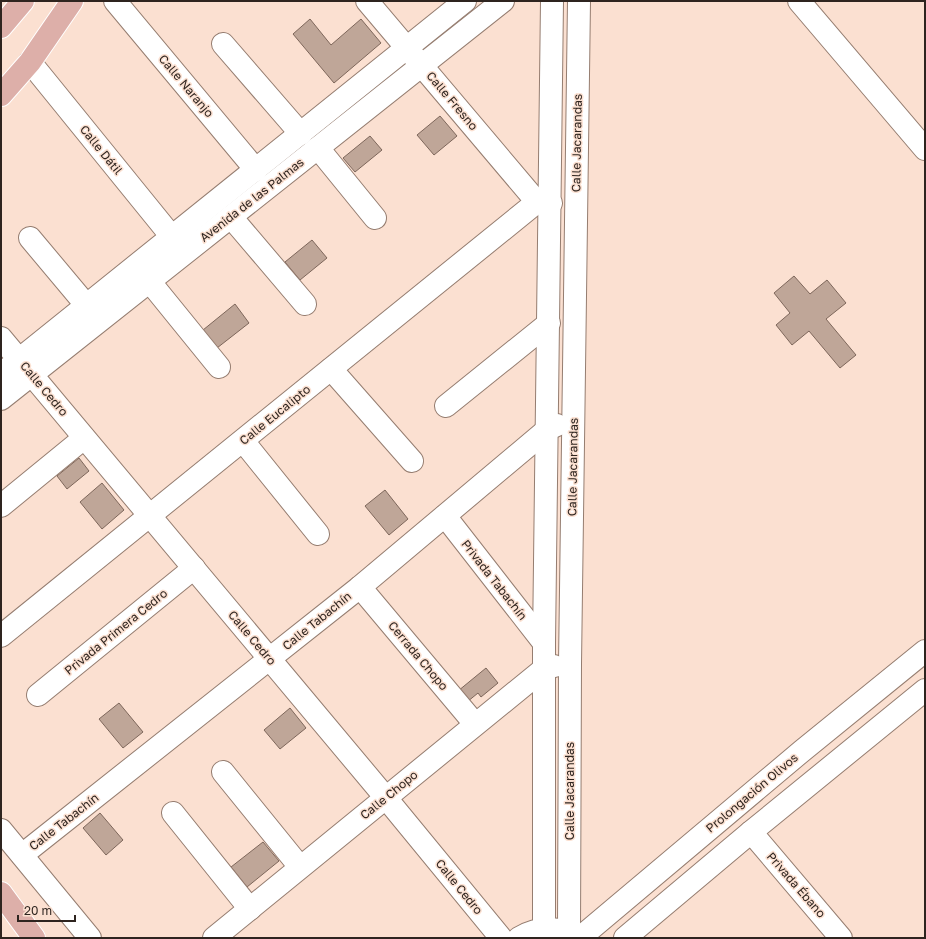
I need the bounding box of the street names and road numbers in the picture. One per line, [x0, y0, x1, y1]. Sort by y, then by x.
street label: Calle Naranjo [156, 51, 217, 120]
street label: Calle Fresno [423, 68, 481, 133]
street label: Calle Jacarandas [568, 94, 585, 192]
street label: Calle Dátil [77, 122, 126, 178]
street label: Avenida de las Palmas [197, 154, 307, 245]
street label: Calle Cedro [17, 358, 72, 419]
street label: Calle Eucalipto [236, 381, 313, 448]
street label: Calle Jacarandas [564, 418, 581, 516]
street label: Privada Tabachín [458, 537, 530, 623]
street label: Privada Primera Cedro [61, 586, 170, 678]
street label: Calle Tabachín [279, 588, 354, 653]
street label: Calle Cedro [225, 607, 280, 668]
street label: Cerrada Chopo [385, 618, 452, 693]
street label: Calle Jacarandas [562, 742, 577, 840]
street label: Prolongación Olivos [703, 750, 801, 835]
street label: Calle Chopo [357, 767, 421, 822]
street label: Calle Tabachín [26, 790, 102, 853]
street label: Privada Ébano [764, 849, 829, 921]
street label: Calle Cedro [433, 856, 486, 917]

